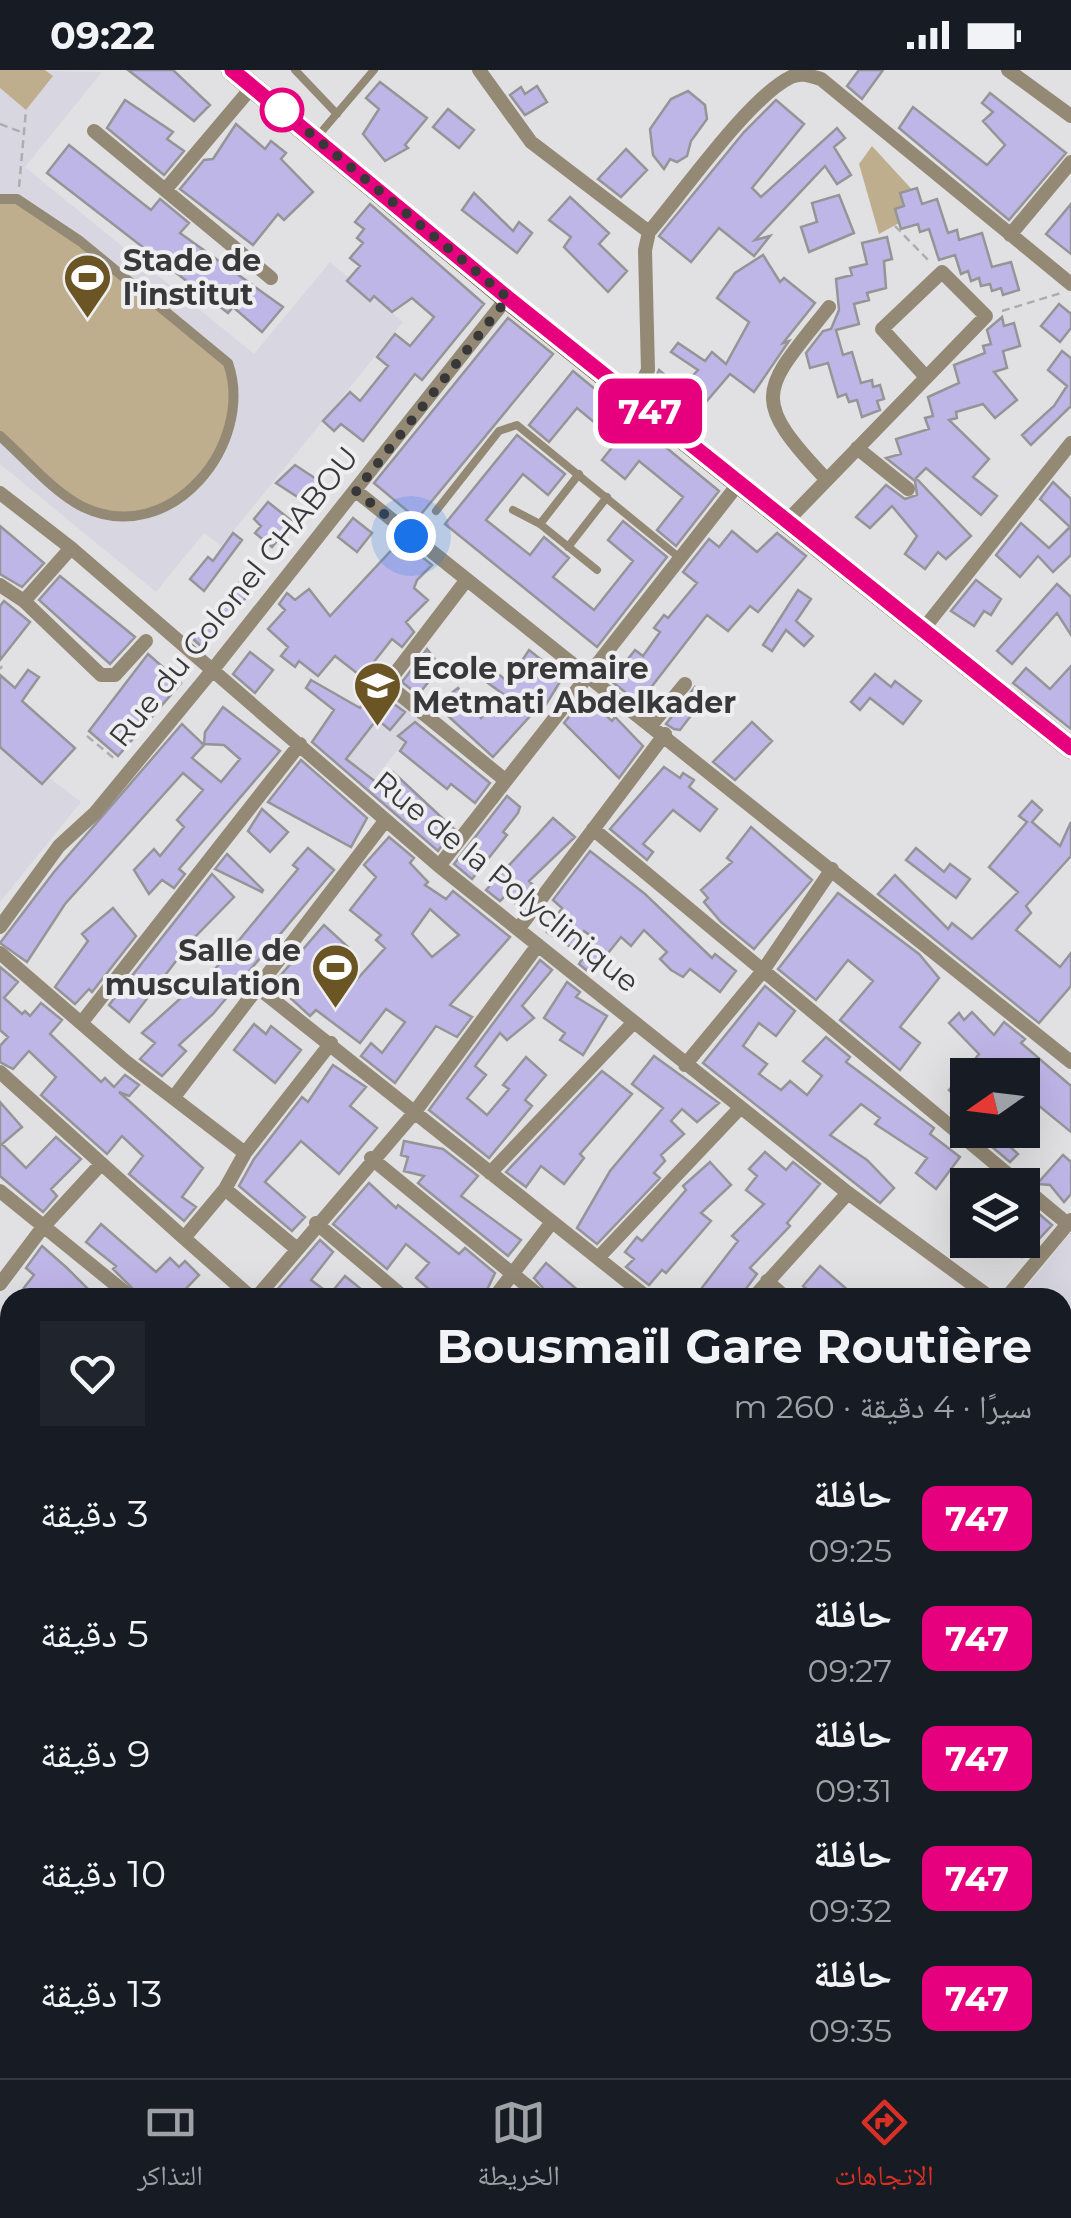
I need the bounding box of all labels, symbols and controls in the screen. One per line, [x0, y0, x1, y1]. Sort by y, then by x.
text: 09:22 [50, 12, 155, 59]
unlabelled marker [261, 89, 303, 131]
place label: Stade de l'institut [123, 242, 261, 313]
sports icon: Stade de l'institut [62, 252, 114, 320]
line badge: 747 [592, 378, 708, 444]
text: 747 [618, 390, 682, 433]
street label: Rue du Colonel CHABOU [101, 439, 366, 754]
your location [386, 511, 436, 561]
place label: Ecole premaire Metmati Abdelkader [412, 650, 736, 721]
school or university icon: Ecole premaire Metmati Abdelkader [351, 660, 403, 728]
street label: Rue de la Polyclinique [366, 763, 647, 1000]
place label: Salle de musculation [105, 932, 301, 1003]
sports icon: Salle de musculation [310, 942, 362, 1010]
north arrow [950, 1058, 1040, 1148]
map controls [950, 1058, 1040, 1258]
button: layers [950, 1168, 1040, 1258]
text: Bousmaïl Gare Routière [436, 1317, 1032, 1375]
button: heart [40, 1321, 145, 1426]
text: سيرًا · 4 دقيقة · 260 m [733, 1387, 1032, 1426]
text: حافلة [813, 1470, 892, 1517]
text: 3 دقيقة [40, 1490, 149, 1537]
text: 747 [945, 1497, 1009, 1540]
text: 09:25 [808, 1531, 892, 1570]
text: حافلة [813, 1590, 892, 1637]
text: 5 دقيقة [40, 1610, 149, 1657]
text: 747 [945, 1617, 1009, 1660]
text: 09:27 [808, 1651, 892, 1690]
text: حافلة [813, 1710, 892, 1757]
text: 9 دقيقة [40, 1730, 150, 1777]
text: 747 [945, 1737, 1009, 1780]
text: 09:31 [815, 1771, 892, 1810]
text: حافلة [813, 1830, 892, 1877]
text: 10 دقيقة [40, 1850, 166, 1897]
text: 747 [945, 1857, 1009, 1900]
text: 09:32 [808, 1891, 892, 1930]
text: حافلة [813, 1950, 892, 1997]
text: 13 دقيقة [40, 1970, 162, 2017]
text: 747 [945, 1977, 1009, 2020]
text: 09:35 [809, 2011, 892, 2050]
tab: التذاكر [137, 2095, 203, 2203]
tab: الخريطة [477, 2095, 560, 2203]
tab: الاتجاهات [834, 2095, 934, 2203]

